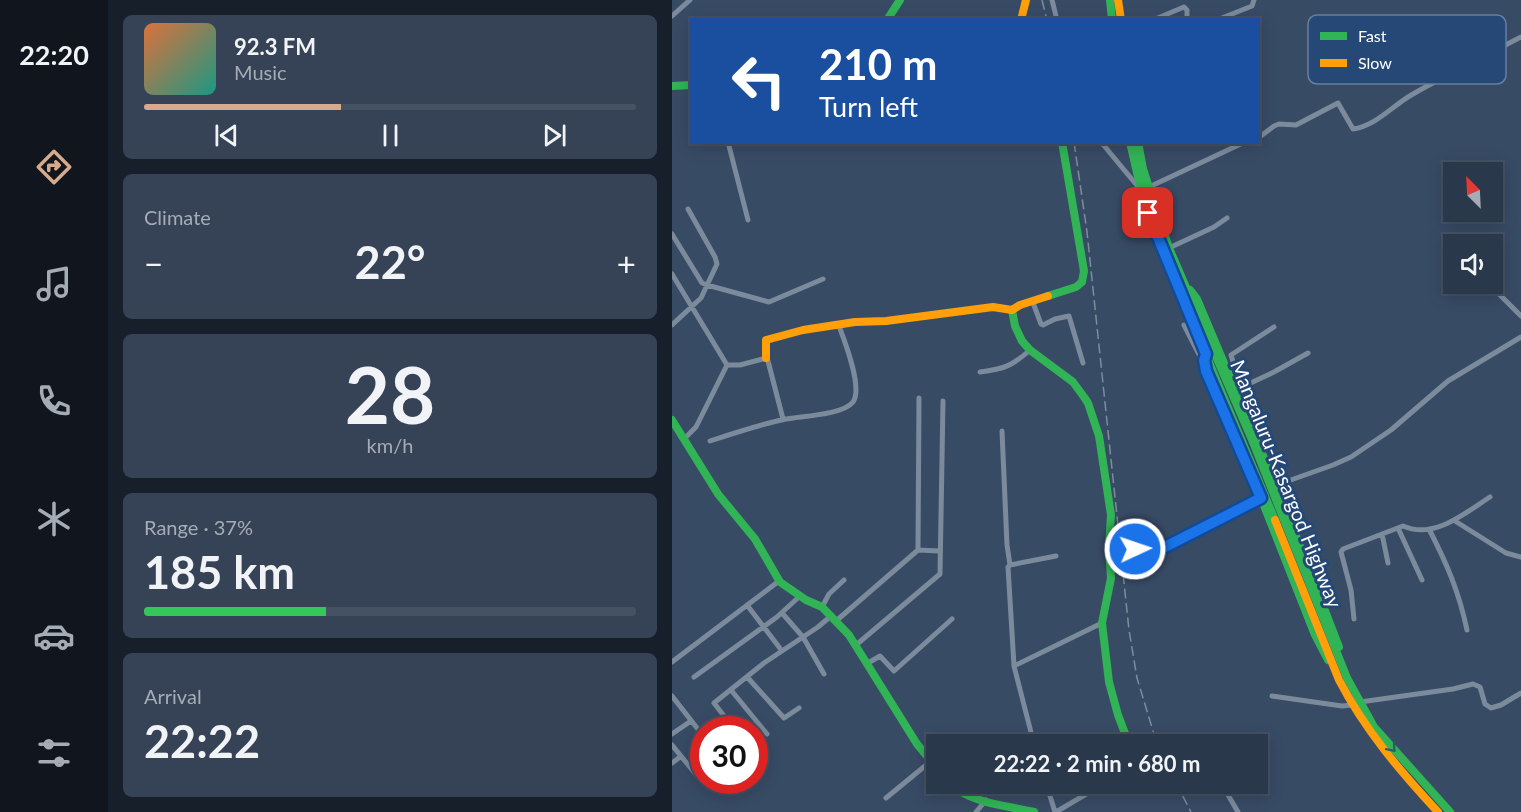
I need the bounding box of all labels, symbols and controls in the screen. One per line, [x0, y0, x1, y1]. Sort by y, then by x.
legend [1308, 15, 1506, 84]
text: Fast [1358, 26, 1387, 45]
text: 92.3 FM [234, 33, 316, 60]
text: 22:20 [19, 38, 89, 71]
text: 210 m [819, 39, 937, 89]
icon: left [720, 42, 798, 120]
text: Slow [1358, 53, 1392, 72]
text: Music [234, 60, 287, 84]
text: Turn left [819, 90, 918, 123]
icon: previous [210, 119, 243, 152]
icon: pause [374, 119, 407, 152]
icon: next [538, 119, 571, 152]
icon: directions [33, 146, 75, 188]
north arrow [1443, 162, 1503, 222]
map controls [1443, 162, 1503, 294]
pin [1122, 187, 1173, 238]
icon: arrive [1131, 196, 1164, 229]
text: Climate [144, 205, 211, 229]
button: sound [1443, 234, 1503, 294]
text: 22° [355, 235, 425, 289]
text: − [144, 243, 163, 283]
text: + [617, 243, 636, 283]
icon: music [33, 263, 75, 305]
text: 28 [345, 347, 435, 441]
street label: Mangaluru-Kasargod Highway [1226, 356, 1348, 612]
icon: phone [33, 380, 75, 422]
text: km/h [367, 433, 413, 457]
icon: climate [33, 498, 75, 540]
text: Range · 37% [144, 515, 253, 539]
position arrow [1103, 517, 1167, 581]
text: 185 km [144, 545, 295, 599]
icon: car [33, 615, 75, 657]
text: Arrival [144, 684, 202, 708]
text: 22:22 [144, 714, 260, 768]
speed limit sign: 30 [690, 716, 768, 794]
icon: filters [33, 732, 75, 774]
one-way arrow [1385, 742, 1396, 752]
text: 22:22 · 2 min · 680 m [994, 750, 1200, 777]

